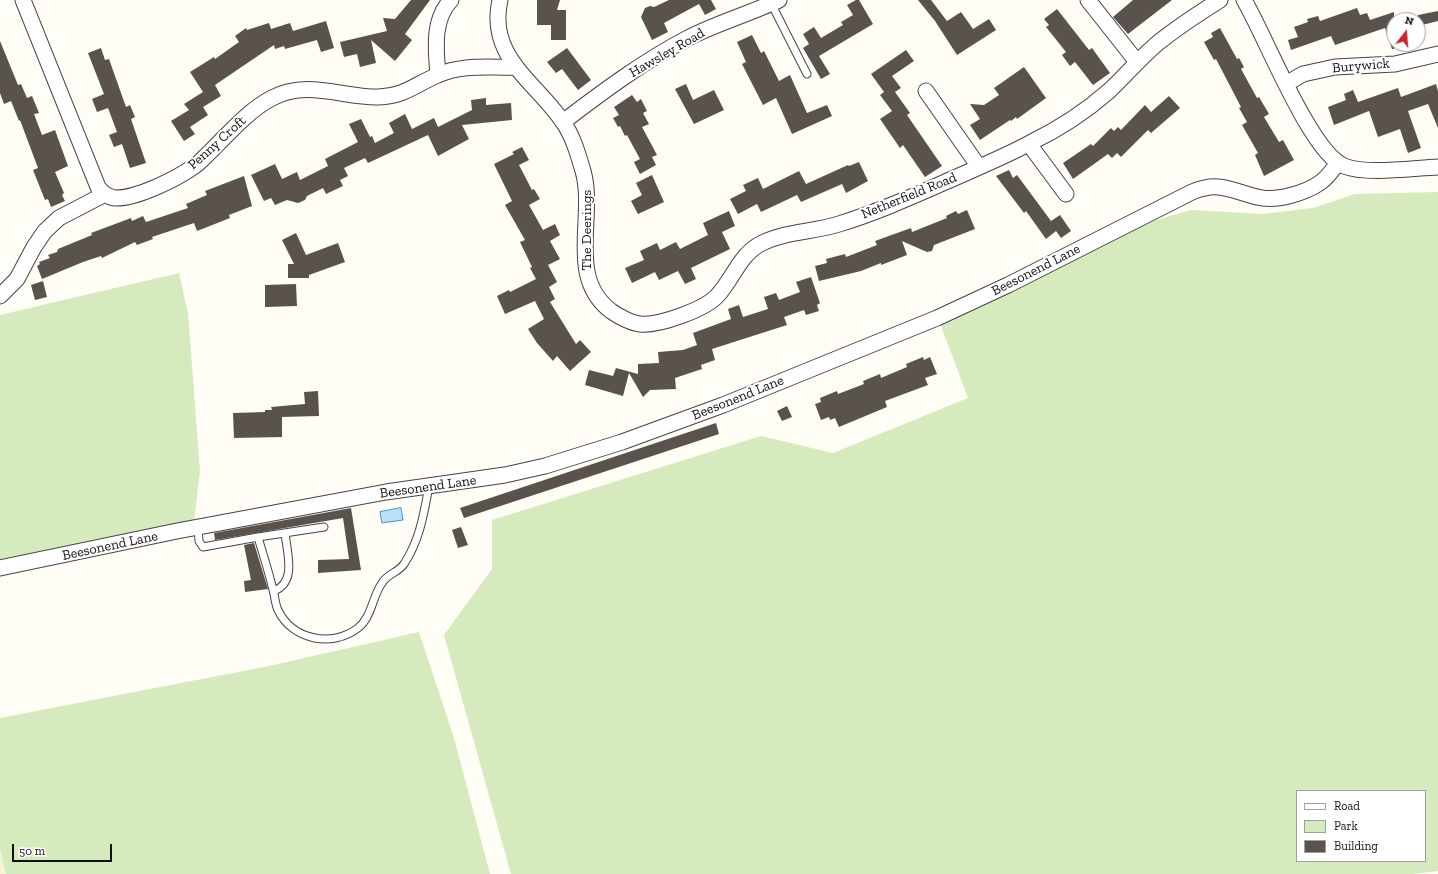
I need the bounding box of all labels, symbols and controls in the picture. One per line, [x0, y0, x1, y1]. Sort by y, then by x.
north arrow [1386, 12, 1426, 52]
text: N [1403, 14, 1415, 28]
street label: Hawsley Road [626, 25, 708, 81]
street label: Burywick [1332, 55, 1390, 77]
street label: Penny Croft [185, 113, 249, 173]
street label: Netherfield Road [859, 169, 959, 223]
street label: The Deerings [579, 190, 595, 270]
street label: Beesonend Lane [989, 240, 1083, 300]
street label: Beesonend Lane [690, 372, 786, 424]
street label: Beesonend Lane [379, 472, 477, 502]
street label: Beesonend Lane [61, 528, 159, 564]
legend [1296, 790, 1426, 862]
text: Road [1334, 799, 1360, 813]
text: Park [1334, 819, 1358, 833]
scale bar [14, 836, 114, 862]
text: Building [1334, 839, 1378, 853]
text: 50 m [19, 844, 45, 858]

